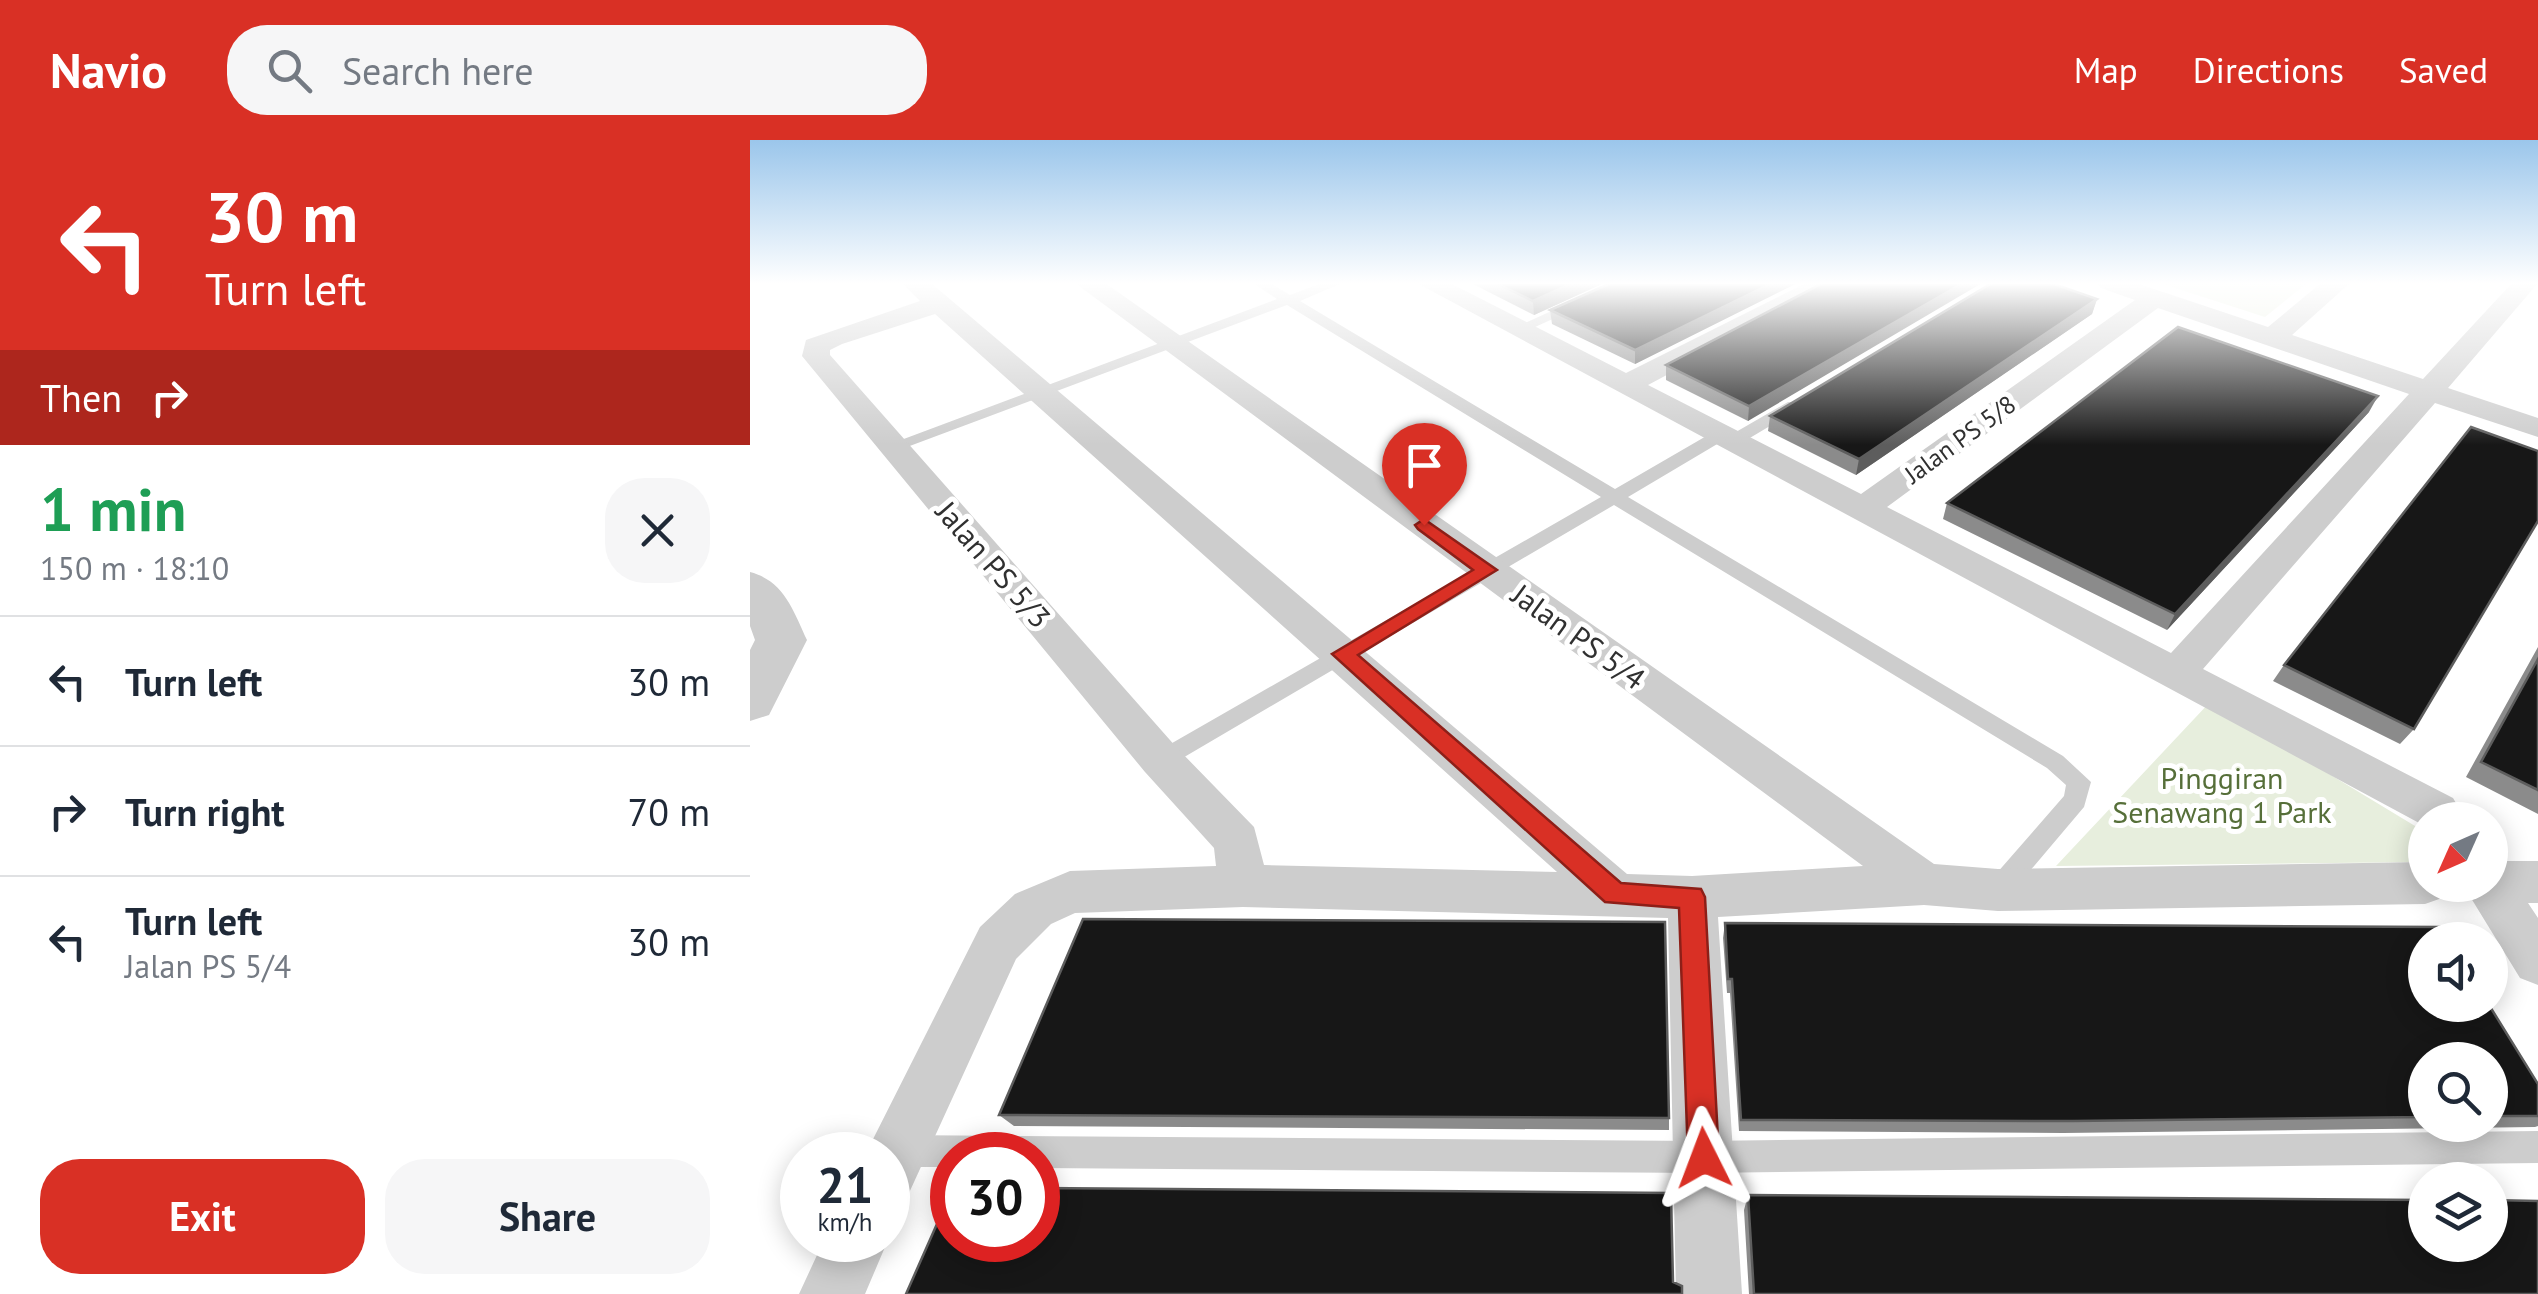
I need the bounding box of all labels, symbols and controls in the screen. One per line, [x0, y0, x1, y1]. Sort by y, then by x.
search box [227, 25, 927, 115]
text: Navio [50, 39, 167, 101]
icon: search [262, 43, 317, 98]
text: Search here [342, 46, 534, 95]
text: Map [2074, 47, 2138, 93]
text: Directions [2193, 47, 2344, 93]
text: Saved [2399, 47, 2488, 93]
text: 30 m [205, 171, 358, 261]
icon: left [40, 180, 170, 310]
text: Turn left [205, 259, 366, 317]
icon: right [142, 370, 197, 425]
text: Then [40, 373, 122, 422]
street label: Jalan PS 5/8 [1897, 388, 2022, 491]
pin [1382, 423, 1467, 526]
icon: arrive [1397, 438, 1452, 493]
text: 1 min [40, 470, 186, 548]
button: close [605, 478, 710, 583]
street label: Jalan PS 5/3 [927, 491, 1060, 636]
text: 150 m · 18:10 [40, 547, 229, 589]
street label: Jalan PS 5/4 [1503, 573, 1653, 698]
icon: left [40, 654, 95, 709]
text: Turn left [125, 657, 262, 706]
text: 30 m [628, 657, 710, 706]
park label: Pinggiran Senawang 1 Park [2112, 758, 2332, 831]
icon: right [40, 784, 95, 839]
text: Turn right [125, 787, 285, 836]
text: 70 m [628, 787, 710, 836]
north arrow [2408, 802, 2508, 902]
map controls [2408, 802, 2508, 1262]
text: Turn left [125, 896, 262, 945]
icon: left [40, 914, 95, 969]
text: 30 m [628, 917, 710, 966]
button: sound [2408, 922, 2508, 1022]
text: Jalan PS 5/4 [125, 945, 291, 987]
button: search [2408, 1042, 2508, 1142]
position arrow [1652, 1106, 1756, 1210]
speed limit sign: 30 [930, 1132, 1060, 1262]
text: 21 [817, 1152, 873, 1217]
button: Exit [40, 1159, 365, 1274]
button: Share [385, 1159, 710, 1274]
button: layers [2408, 1162, 2508, 1262]
text: km/h [818, 1206, 872, 1238]

